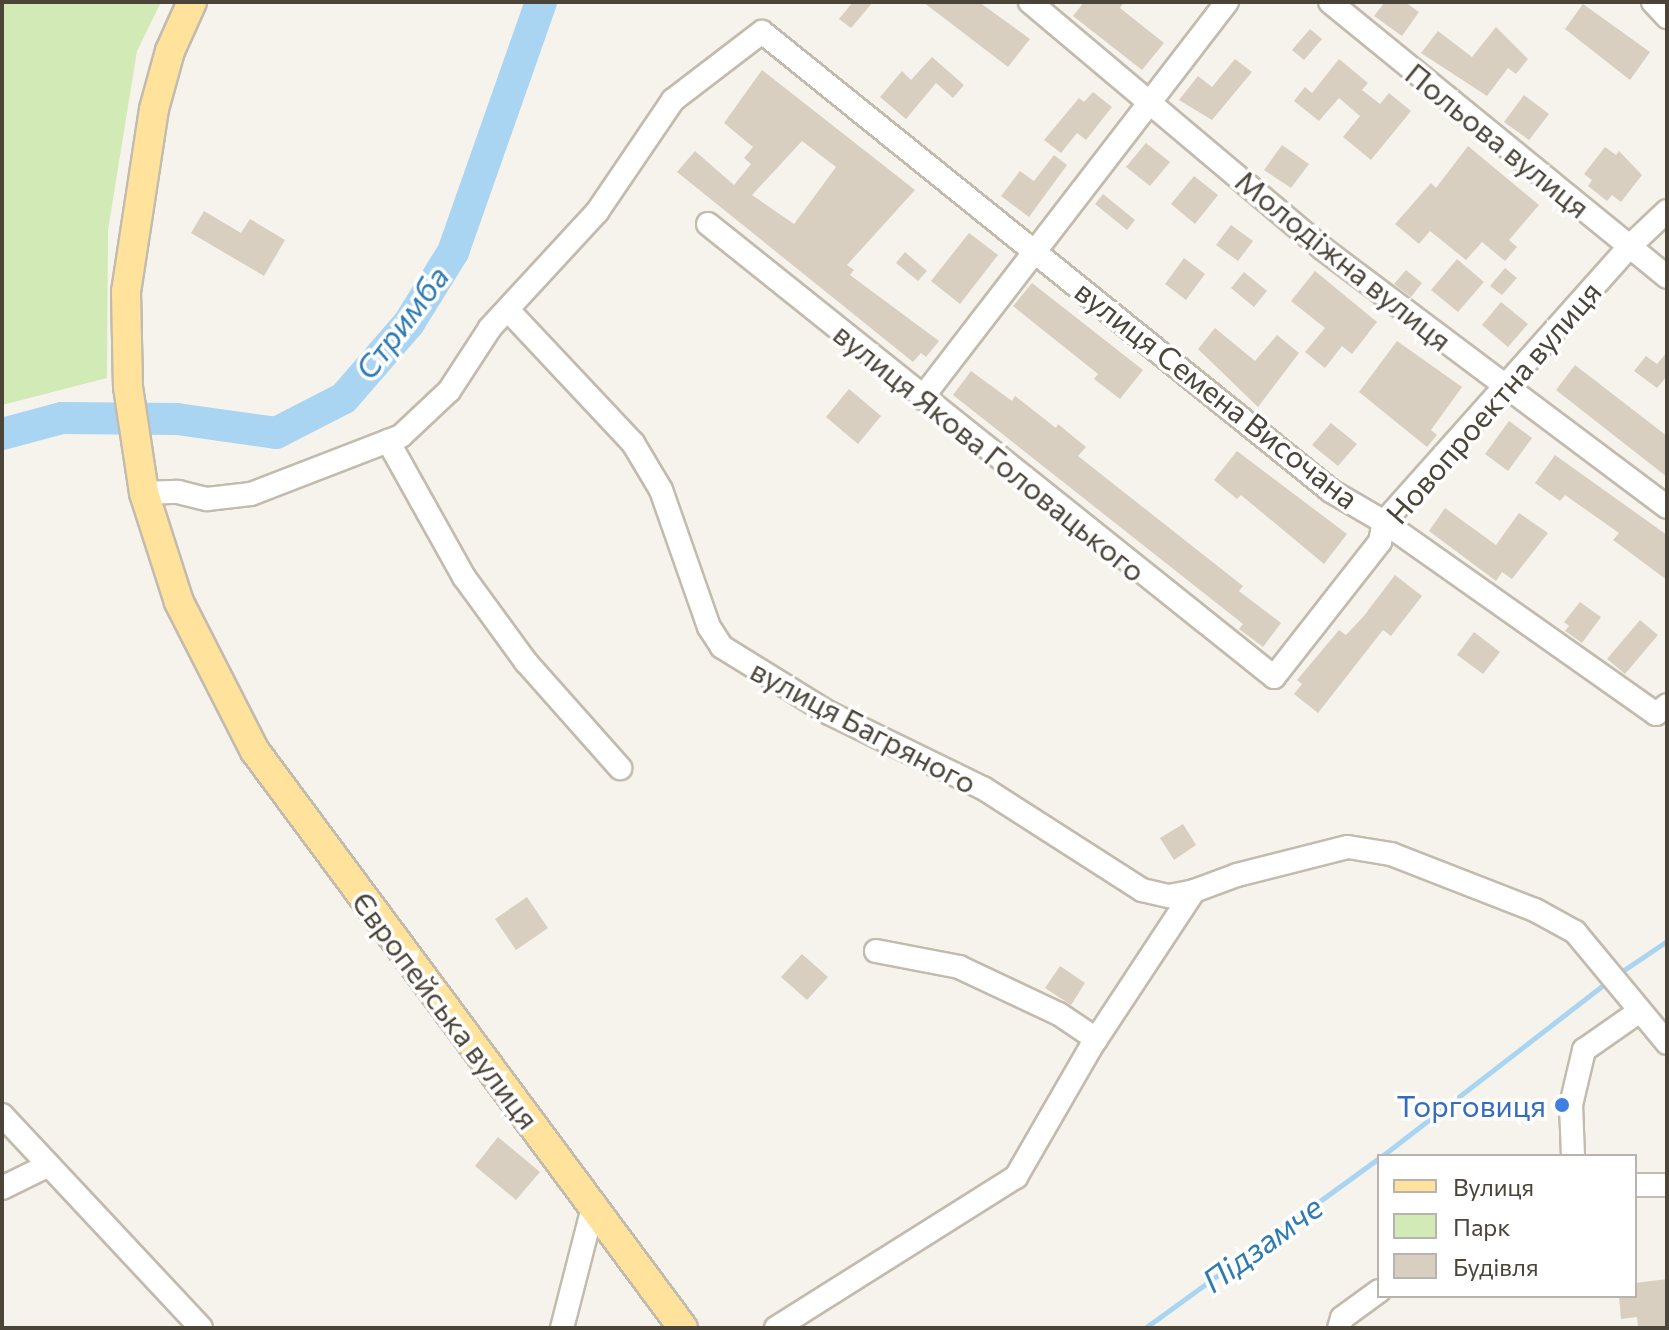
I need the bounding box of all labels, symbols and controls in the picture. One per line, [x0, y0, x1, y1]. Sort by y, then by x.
street label: Польова вулиця [1399, 55, 1597, 225]
street label: Молодіжна вулиця [1229, 162, 1459, 358]
water label: Стримба [346, 258, 456, 386]
street label: вулиця Семена Височана [1068, 272, 1366, 516]
street label: Новопроектна вулиця [1378, 273, 1608, 531]
street label: вулиця Якова Головацького [827, 315, 1153, 589]
street label: вулиця Багряного [745, 651, 983, 801]
street label: Європейська вулиця [345, 884, 547, 1136]
place label: Торговиця [1396, 1087, 1546, 1123]
marker: Торговиця [1553, 1096, 1571, 1114]
legend [1377, 1154, 1637, 1298]
text: Вулиця [1453, 1172, 1534, 1201]
water label: Підзамче [1194, 1186, 1330, 1300]
text: Парк [1453, 1212, 1510, 1241]
text: Будівля [1453, 1252, 1539, 1281]

